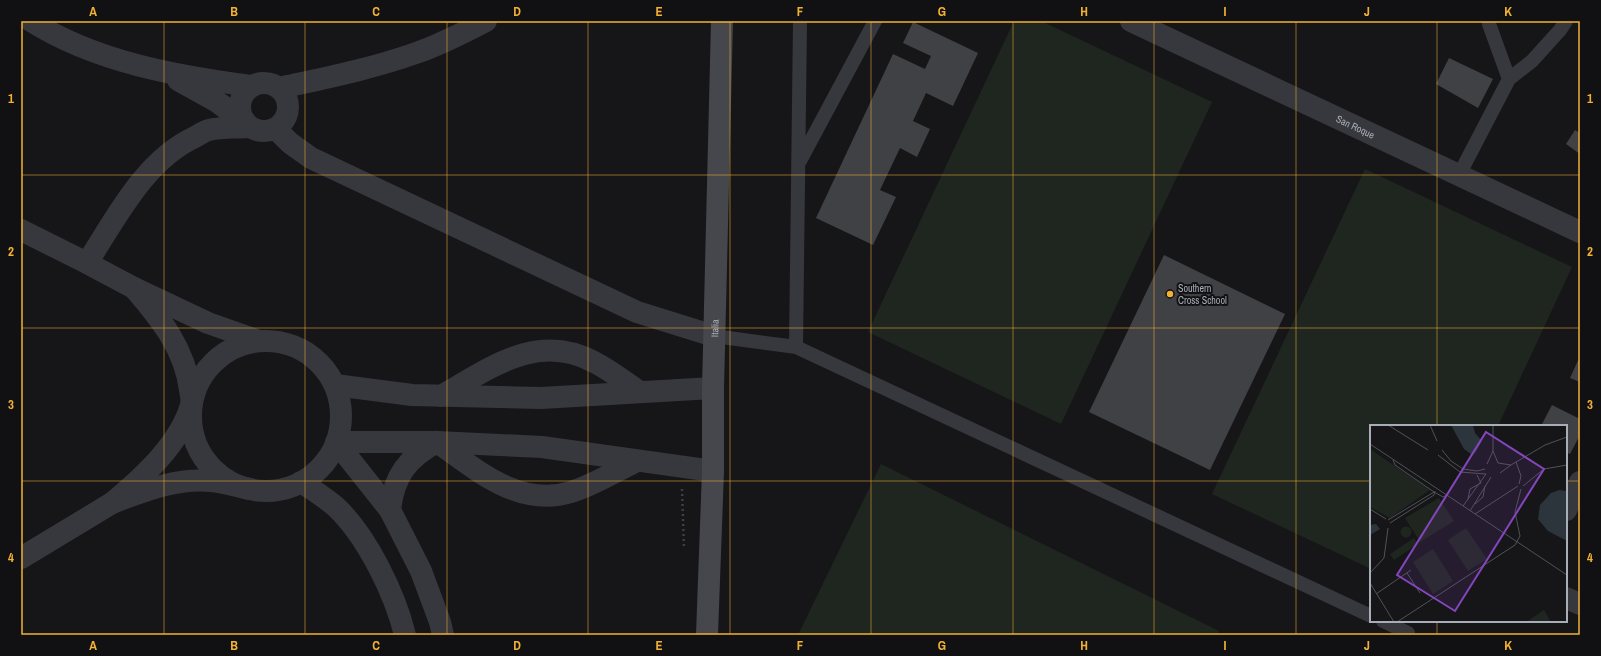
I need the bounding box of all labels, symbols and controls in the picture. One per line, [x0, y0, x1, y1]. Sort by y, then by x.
text: A [89, 3, 97, 20]
text: B [230, 3, 238, 20]
text: C [372, 3, 380, 20]
text: D [513, 3, 521, 20]
text: E [655, 3, 663, 20]
text: F [797, 3, 804, 20]
text: G [938, 3, 946, 20]
text: H [1080, 3, 1088, 20]
text: I [1224, 3, 1227, 20]
text: J [1364, 3, 1370, 20]
text: K [1504, 3, 1512, 20]
text: 1 [8, 90, 14, 107]
text: 1 [1587, 90, 1593, 107]
street label: San Roque [1334, 112, 1377, 142]
text: 2 [8, 243, 14, 260]
text: 2 [1587, 243, 1593, 260]
place label: Southern Cross School [1178, 282, 1227, 307]
marker: Southern Cross School [1165, 289, 1175, 299]
street label: Italia [708, 319, 722, 337]
text: 3 [8, 396, 14, 413]
text: 3 [1587, 396, 1593, 413]
inset map [1370, 425, 1567, 622]
text: 4 [8, 549, 14, 566]
text: 4 [1587, 549, 1593, 566]
text: A [89, 637, 97, 654]
text: B [230, 637, 238, 654]
text: C [372, 637, 380, 654]
text: D [513, 637, 521, 654]
text: E [655, 637, 663, 654]
text: F [797, 637, 804, 654]
text: G [938, 637, 946, 654]
text: H [1080, 637, 1088, 654]
text: I [1224, 637, 1227, 654]
text: J [1364, 637, 1370, 654]
text: K [1504, 637, 1512, 654]

